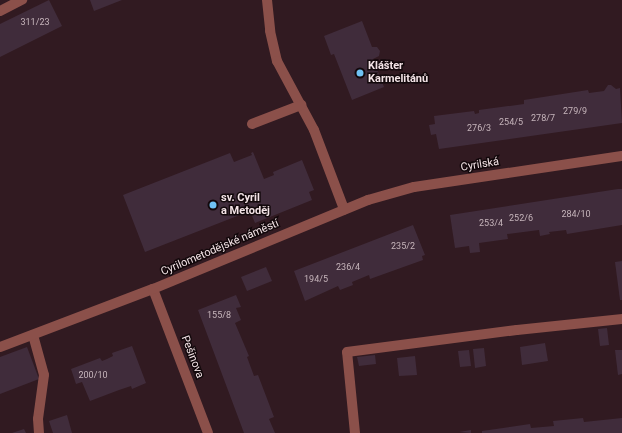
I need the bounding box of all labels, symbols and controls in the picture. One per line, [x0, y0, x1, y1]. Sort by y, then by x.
house number: 311/23 [20, 17, 50, 27]
place label: Klášter Karmelitánů [368, 60, 428, 86]
marker: Klášter Karmelitánů [355, 68, 365, 78]
house number: 279/9 [563, 106, 587, 116]
house number: 278/7 [531, 113, 555, 123]
house number: 254/5 [499, 117, 523, 127]
house number: 276/3 [467, 123, 491, 133]
street label: Cyrilská [460, 155, 500, 175]
place label: sv. Cyril a Metoděj [221, 192, 270, 218]
marker: sv. Cyril a Metoděj [208, 200, 218, 210]
house number: 284/10 [561, 209, 591, 219]
house number: 252/6 [509, 213, 533, 223]
street label: Cyrilometodějské náměstí [159, 217, 281, 279]
house number: 253/4 [479, 218, 503, 228]
house number: 235/2 [391, 241, 415, 251]
house number: 236/4 [336, 262, 360, 272]
house number: 194/5 [304, 274, 328, 284]
house number: 155/8 [207, 310, 231, 320]
street label: Pešinova [178, 334, 206, 380]
house number: 200/10 [78, 370, 108, 380]

